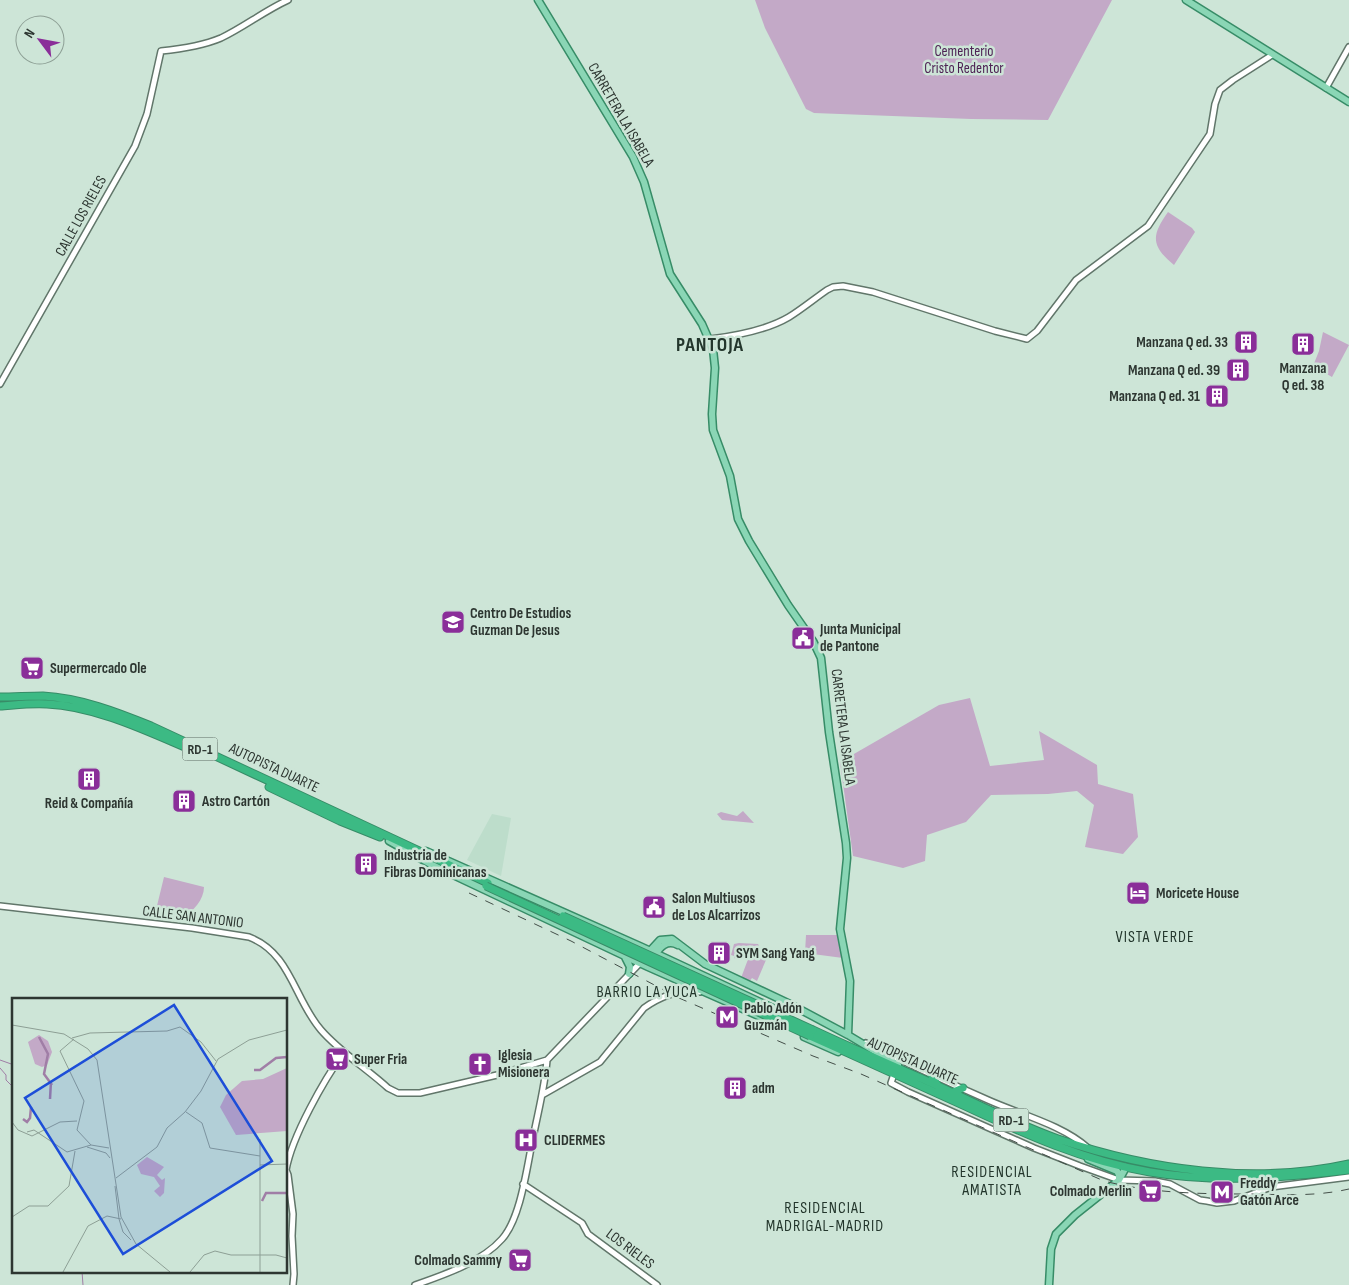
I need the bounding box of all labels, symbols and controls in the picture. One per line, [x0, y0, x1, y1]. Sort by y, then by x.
north arrow [15, 15, 65, 65]
text: N [20, 26, 39, 41]
park label: Cementerio Cristo Redentor [924, 42, 1004, 78]
street label: CARRETERA LA ISABELA [584, 60, 659, 171]
street label: CALLE LOS RIELES [51, 172, 111, 260]
building icon: Manzana Q ed. 33 [1233, 329, 1259, 355]
building icon: Manzana Q ed. 38 [1290, 331, 1316, 357]
district label: PANTOJA [676, 333, 744, 357]
place label: Manzana Q ed. 33 [1136, 333, 1228, 352]
building icon: Manzana Q ed. 39 [1225, 357, 1251, 383]
place label: Manzana Q ed. 38 [1279, 359, 1327, 395]
place label: Manzana Q ed. 39 [1128, 361, 1220, 380]
building icon: Manzana Q ed. 31 [1204, 383, 1230, 409]
place label: Manzana Q ed. 31 [1109, 387, 1200, 406]
place label: Centro De Estudios Guzman De Jesus [470, 604, 571, 640]
school or university icon: Centro De Estudios Guzman De Jesus [440, 609, 466, 635]
place label: Junta Municipal de Pantone [819, 620, 901, 656]
public building icon: Junta Municipal de Pantone [790, 625, 816, 651]
supermarket icon: Supermercado Ole [19, 655, 45, 681]
place label: Supermercado Ole [50, 659, 147, 678]
street label: CARRETERA LA ISABELA [826, 668, 860, 787]
road number: RD-1 [182, 738, 218, 761]
street label: AUTOPISTA DUARTE [225, 738, 322, 797]
building icon: Reid & Compañía [76, 766, 102, 792]
building icon: Astro Cartón [171, 788, 197, 814]
place label: Astro Cartón [201, 792, 270, 811]
place label: Reid & Compañía [45, 794, 133, 813]
place label: Industria de Fibras Dominicanas [384, 846, 487, 882]
building icon: Industria de Fibras Dominicanas [353, 851, 379, 877]
hotel icon: Moricete House [1125, 880, 1151, 906]
place label: Moricete House [1156, 884, 1239, 903]
place label: Salon Multiusos de Los Alcarrizos [672, 889, 761, 925]
public building icon: Salon Multiusos de Los Alcarrizos [641, 894, 667, 920]
street label: CALLE SAN ANTONIO [141, 901, 245, 933]
district label: VISTA VERDE [1115, 928, 1195, 947]
building icon: SYM Sang Yang [706, 940, 732, 966]
place label: SYM Sang Yang [736, 944, 816, 963]
district label: BARRIO LA YUCA [596, 983, 698, 1002]
inset map [12, 998, 288, 1272]
place label: Pablo Adón Guzmán [744, 999, 802, 1035]
metro station icon: Pablo Adón Guzmán [714, 1004, 740, 1030]
street label: AUTOPISTA DUARTE [864, 1032, 961, 1089]
supermarket icon: Super Fria [324, 1046, 350, 1072]
place label: Iglesia Misionera [498, 1046, 550, 1082]
place label: Super Fria [354, 1050, 407, 1069]
church icon: Iglesia Misionera [467, 1051, 493, 1077]
building icon: adm [722, 1075, 748, 1101]
place label: adm [752, 1079, 775, 1098]
road number: RD-1 [994, 1108, 1028, 1132]
hospital icon: CLIDERMES [513, 1127, 539, 1153]
place label: CLIDERMES [544, 1131, 606, 1150]
district label: RESIDENCIAL AMATISTA [951, 1163, 1033, 1200]
place label: Freddy Gatón Arce [1240, 1174, 1299, 1210]
supermarket icon: Colmado Merlin [1137, 1178, 1163, 1204]
metro station icon: Freddy Gatón Arce [1209, 1179, 1235, 1205]
place label: Colmado Merlin [1050, 1182, 1132, 1201]
district label: RESIDENCIAL MADRIGAL-MADRID [766, 1199, 884, 1236]
street label: LOS RIELES [602, 1225, 658, 1273]
supermarket icon: Colmado Sammy [507, 1247, 533, 1273]
place label: Colmado Sammy [414, 1251, 503, 1270]

